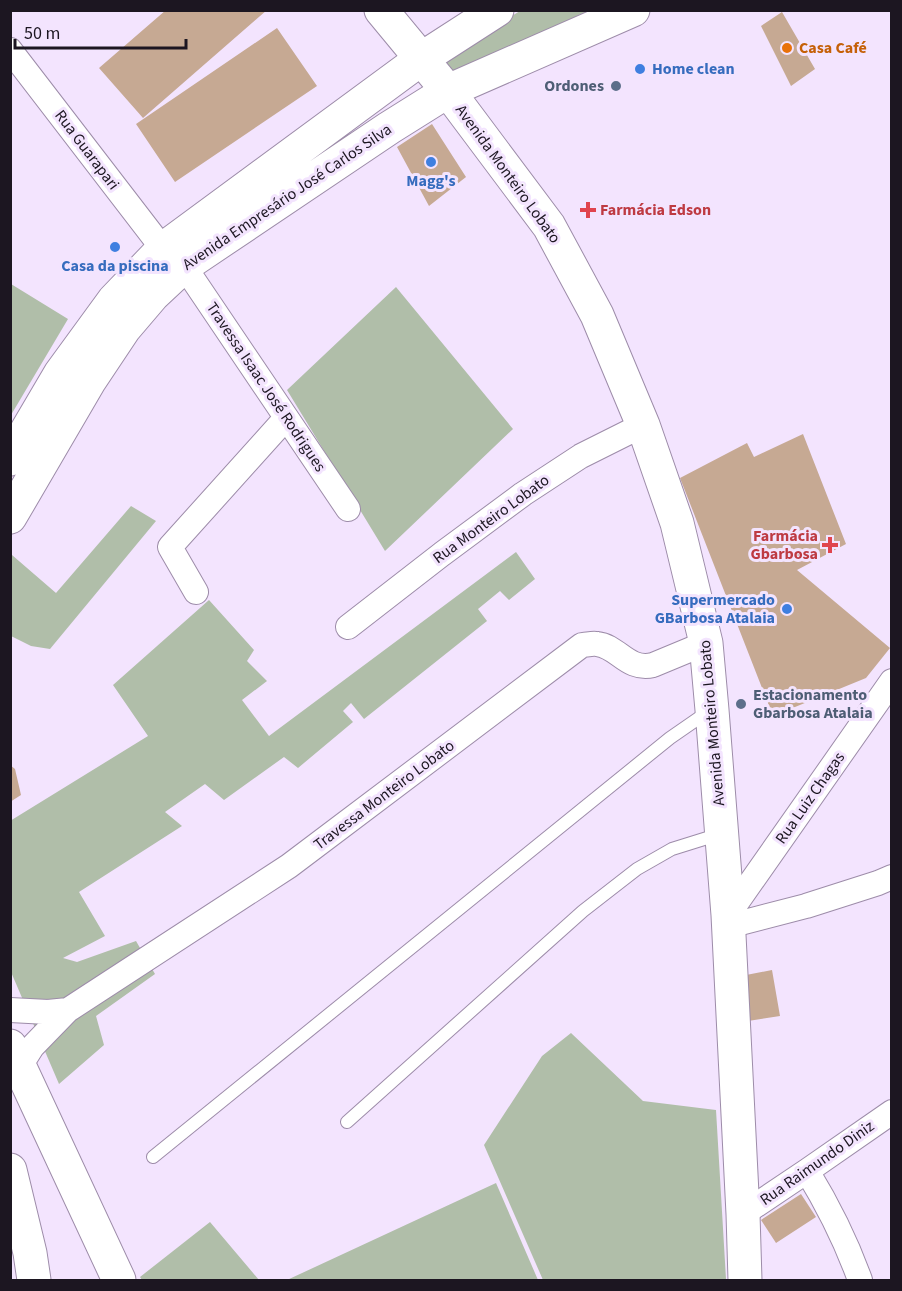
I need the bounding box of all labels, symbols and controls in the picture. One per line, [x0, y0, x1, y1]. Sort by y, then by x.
scale bar [15, 12, 186, 50]
text: 50 m [24, 21, 60, 46]
place label: Casa Café [799, 37, 867, 59]
marker: Casa Café [780, 41, 794, 55]
place label: Home clean [652, 58, 735, 80]
marker: Home clean [633, 62, 647, 76]
place label: Ordones [544, 75, 604, 97]
marker: Ordones [609, 79, 623, 93]
street label: Avenida Monteiro Lobato [450, 100, 566, 248]
street label: Rua Guarapari [50, 105, 124, 195]
street label: Avenida Empresário José Carlos Silva [178, 119, 396, 275]
marker: Magg's [424, 155, 438, 169]
place label: Magg's [406, 170, 456, 192]
place label: Farmácia Edson [600, 199, 711, 221]
marker: Farmácia Edson [581, 203, 595, 217]
marker: Casa da piscina [108, 240, 122, 254]
place label: Casa da piscina [61, 255, 169, 277]
street label: Travessa Isaac José Rodrigues [201, 298, 331, 476]
street label: Rua Monteiro Lobato [428, 469, 554, 569]
place label: Farmácia Gbarbosa [751, 525, 818, 565]
marker: Farmácia Gbarbosa [823, 538, 837, 552]
place label: Supermercado GBarbosa Atalaia [655, 589, 775, 629]
marker: Supermercado GBarbosa Atalaia [780, 602, 794, 616]
street label: Avenida Monteiro Lobato [694, 639, 730, 807]
place label: Estacionamento Gbarbosa Atalaia [753, 684, 873, 724]
marker: Estacionamento Gbarbosa Atalaia [734, 697, 748, 711]
street label: Travessa Monteiro Lobato [309, 735, 459, 855]
street label: Rua Luiz Chagas [770, 747, 850, 848]
street label: Rua Raimundo Diniz [755, 1115, 879, 1211]

